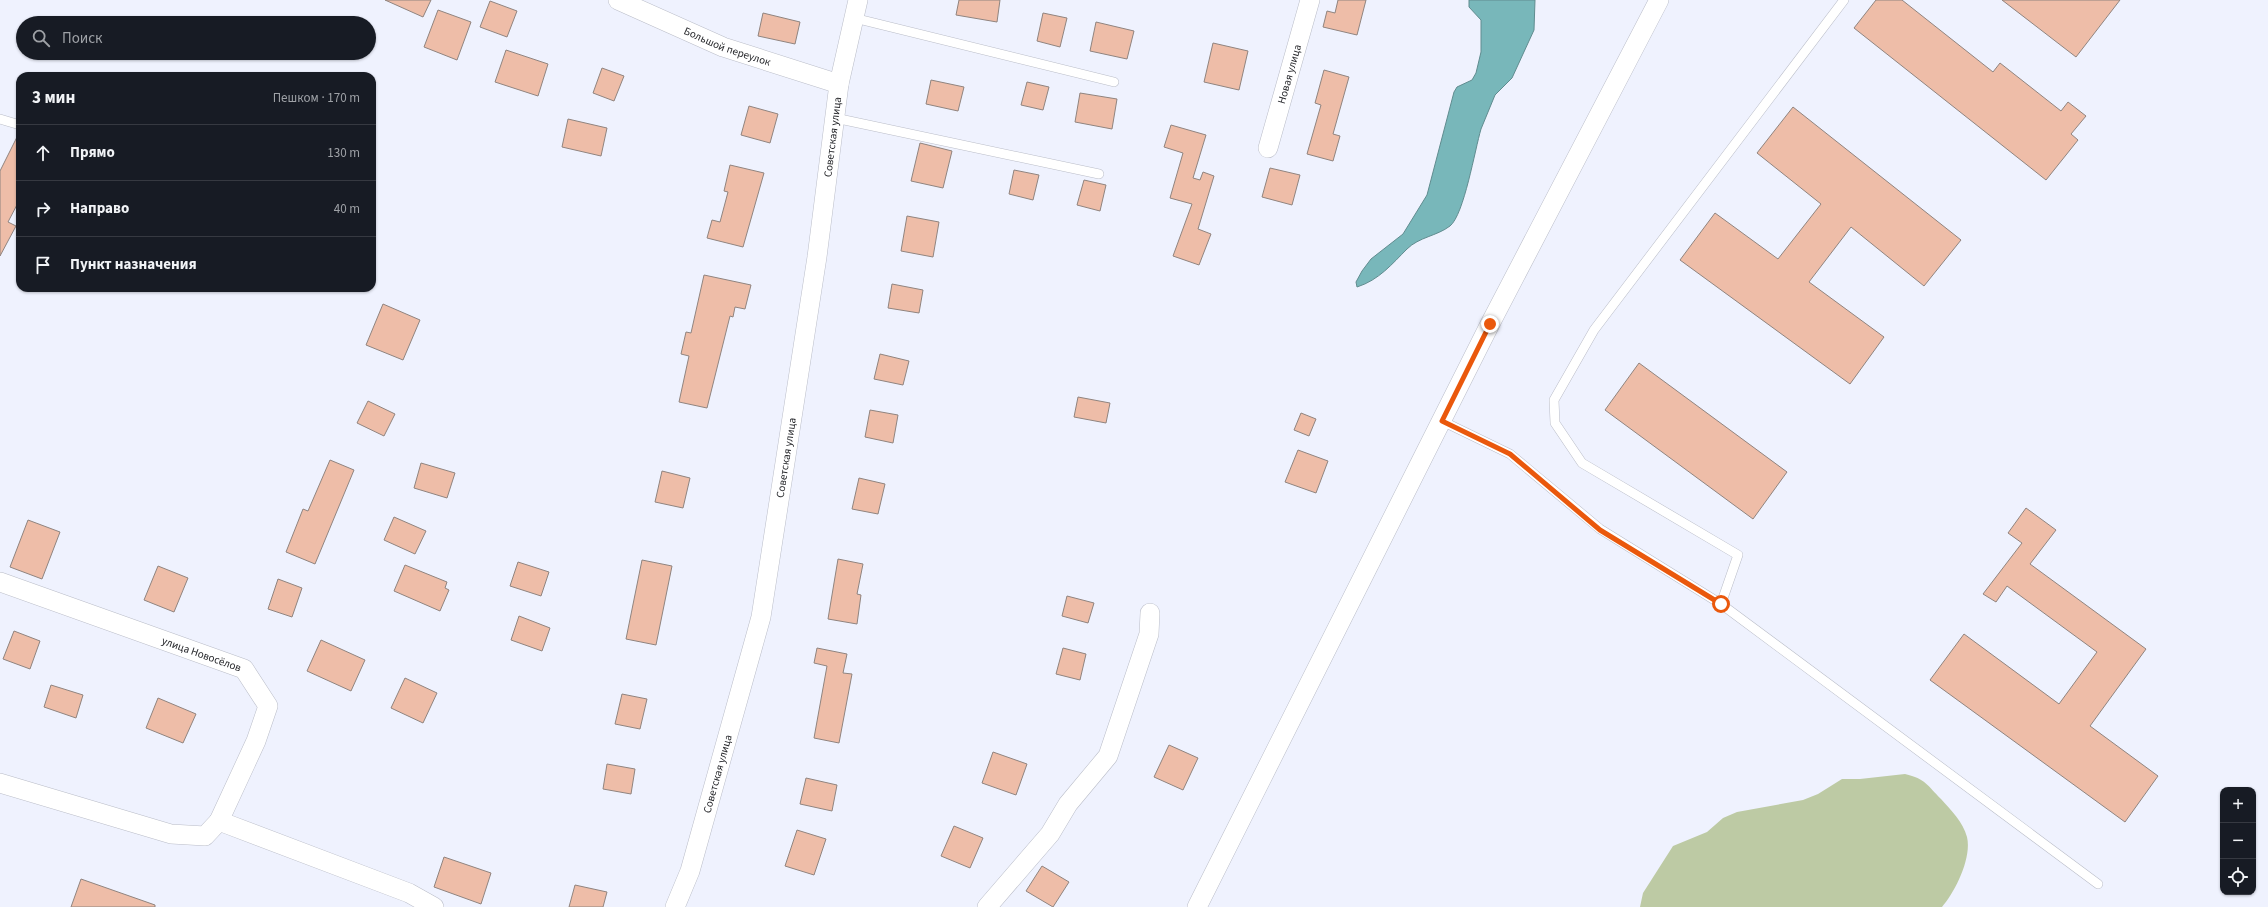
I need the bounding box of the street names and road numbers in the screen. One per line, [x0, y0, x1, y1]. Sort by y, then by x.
street label: Большой переулок [682, 23, 773, 69]
street label: Новая улица [1273, 43, 1305, 105]
street label: Советская улица [820, 96, 845, 178]
street label: Советская улица [772, 417, 799, 499]
street label: улица Новосёлов [160, 633, 244, 675]
street label: Советская улица [699, 733, 735, 815]

